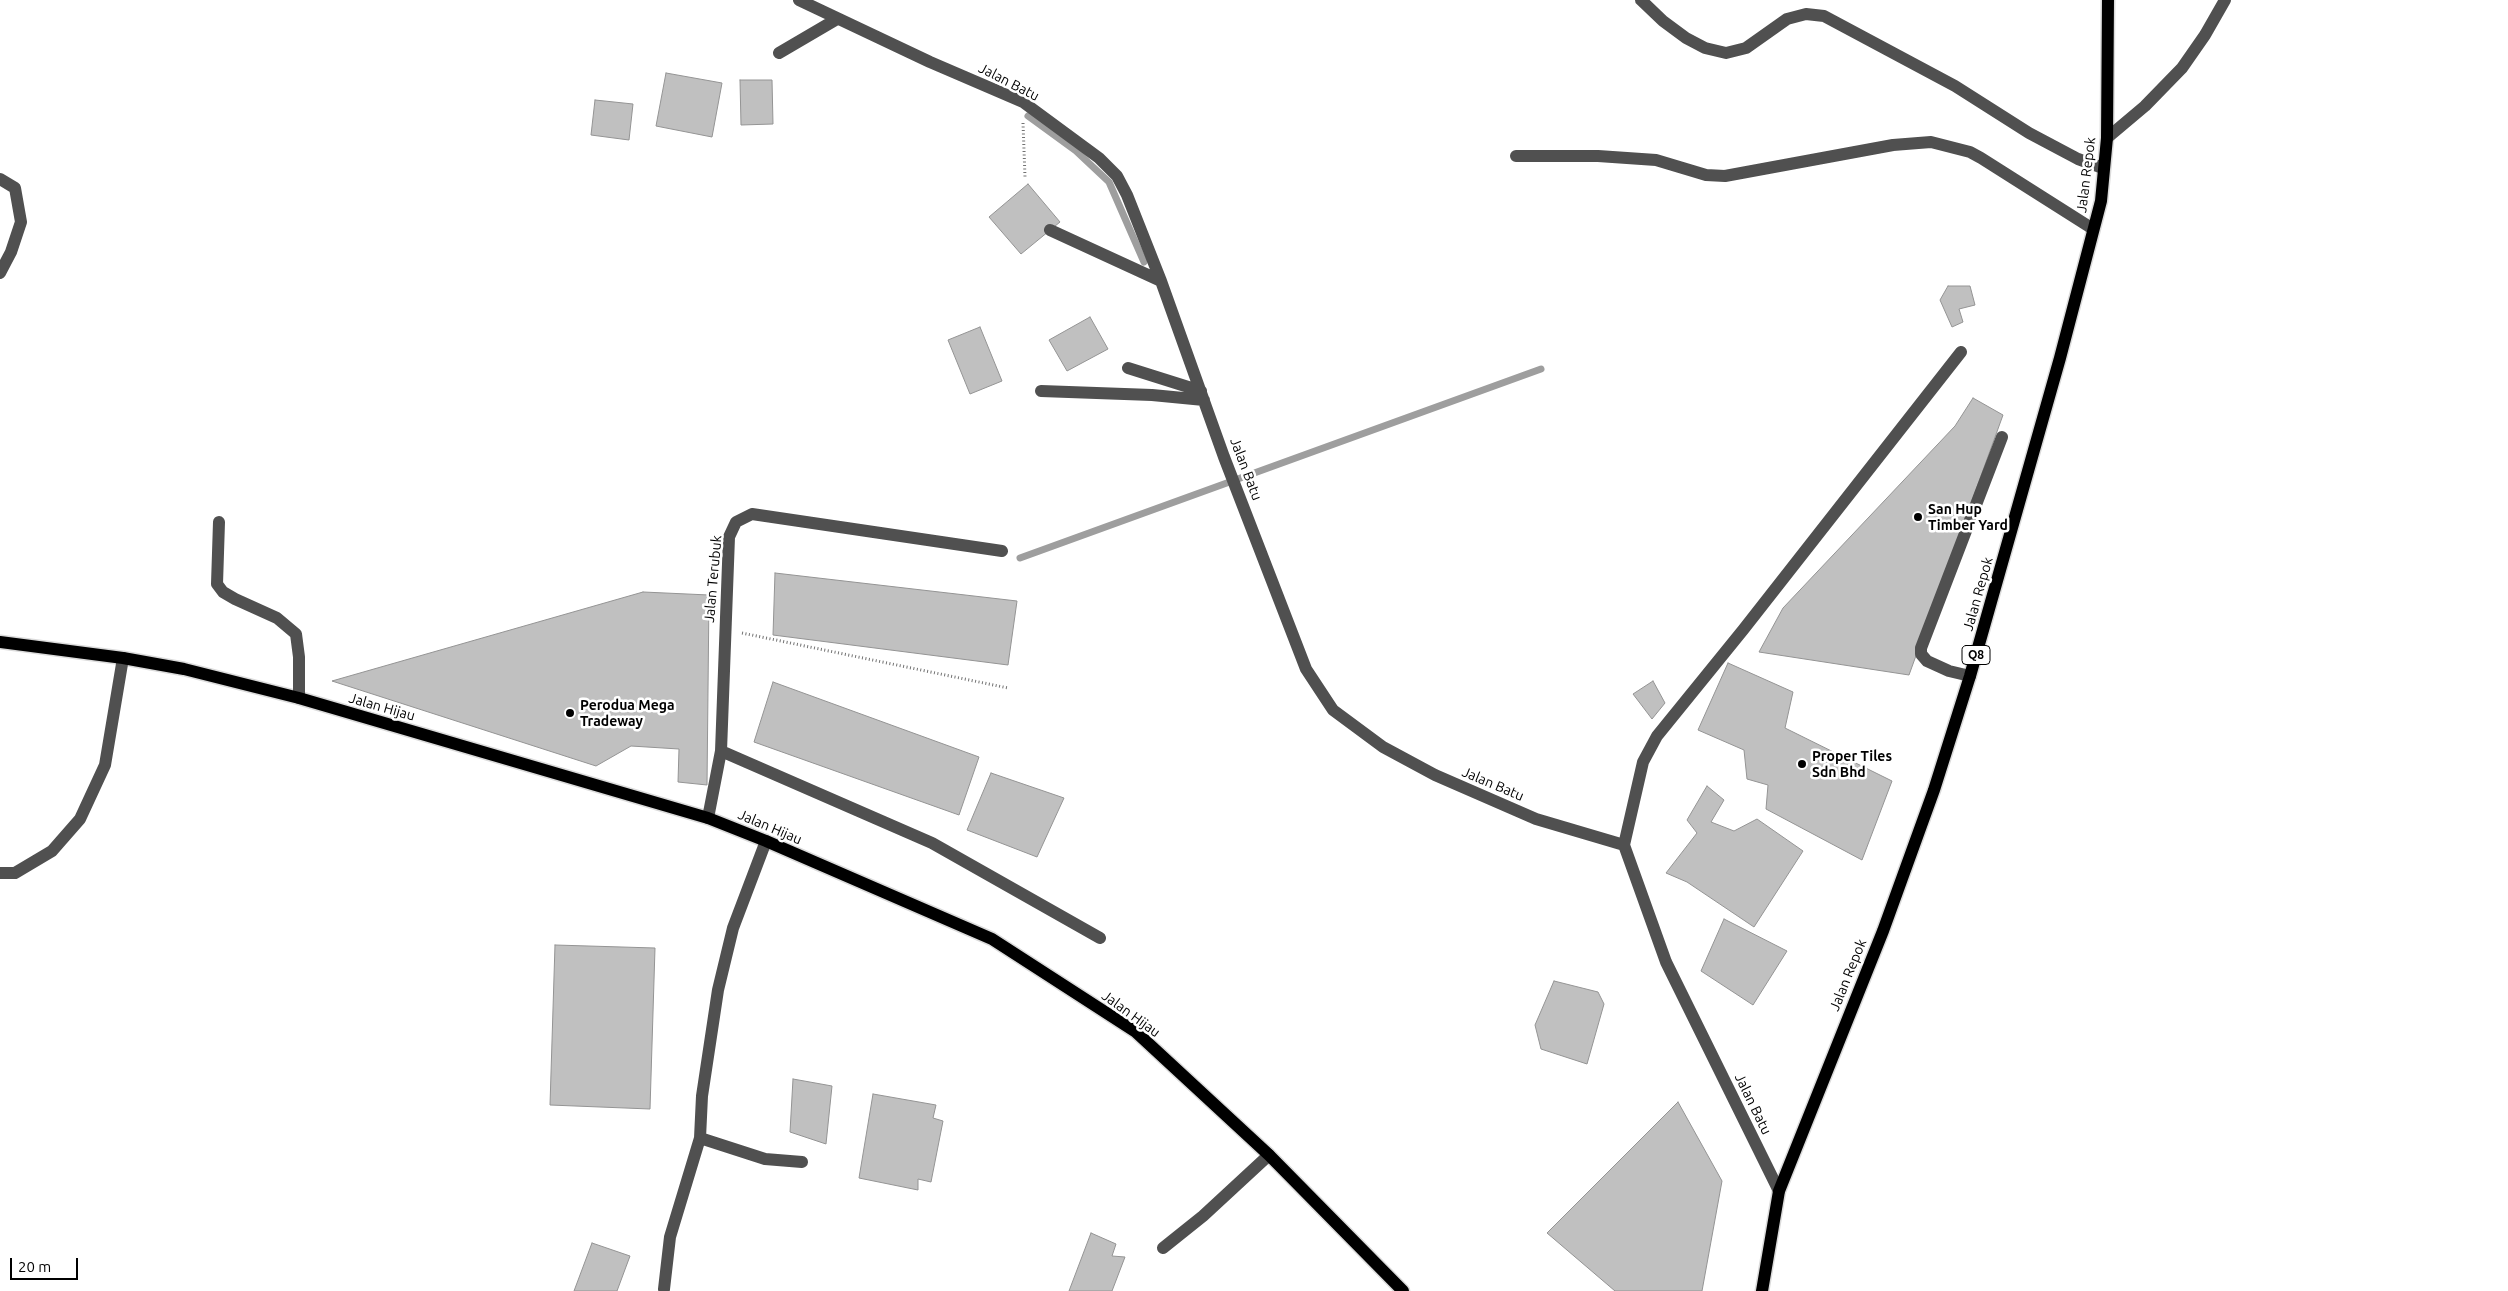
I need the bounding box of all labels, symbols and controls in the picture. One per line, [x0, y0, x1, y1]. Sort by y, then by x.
street label: Jalan Batu [976, 60, 1042, 104]
street label: Jalan Repok [2073, 136, 2099, 214]
street label: Jalan Batu [1226, 435, 1266, 503]
place label: San Hup Timber Yard [1928, 501, 2008, 534]
marker: San Hup Timber Yard [1912, 511, 1924, 523]
street label: Jalan Terubuk [701, 535, 725, 623]
street label: Jalan Repok [1959, 555, 1997, 633]
road number: Q8 [1962, 646, 1990, 664]
street label: Jalan Hijau [347, 690, 417, 724]
place label: Perodua Mega Tradeway [580, 697, 675, 730]
marker: Perodua Mega Tradeway [564, 707, 576, 719]
place label: Proper Tiles Sdn Bhd [1812, 748, 1892, 780]
marker: Proper Tiles Sdn Bhd [1796, 758, 1808, 770]
street label: Jalan Batu [1459, 763, 1527, 805]
street label: Jalan Hijau [735, 806, 805, 848]
street label: Jalan Repok [1826, 937, 1870, 1013]
street label: Jalan Hijau [1099, 987, 1163, 1041]
street label: Jalan Batu [1731, 1071, 1775, 1137]
scale bar [12, 1248, 80, 1280]
text: 20 m [18, 1258, 51, 1275]

